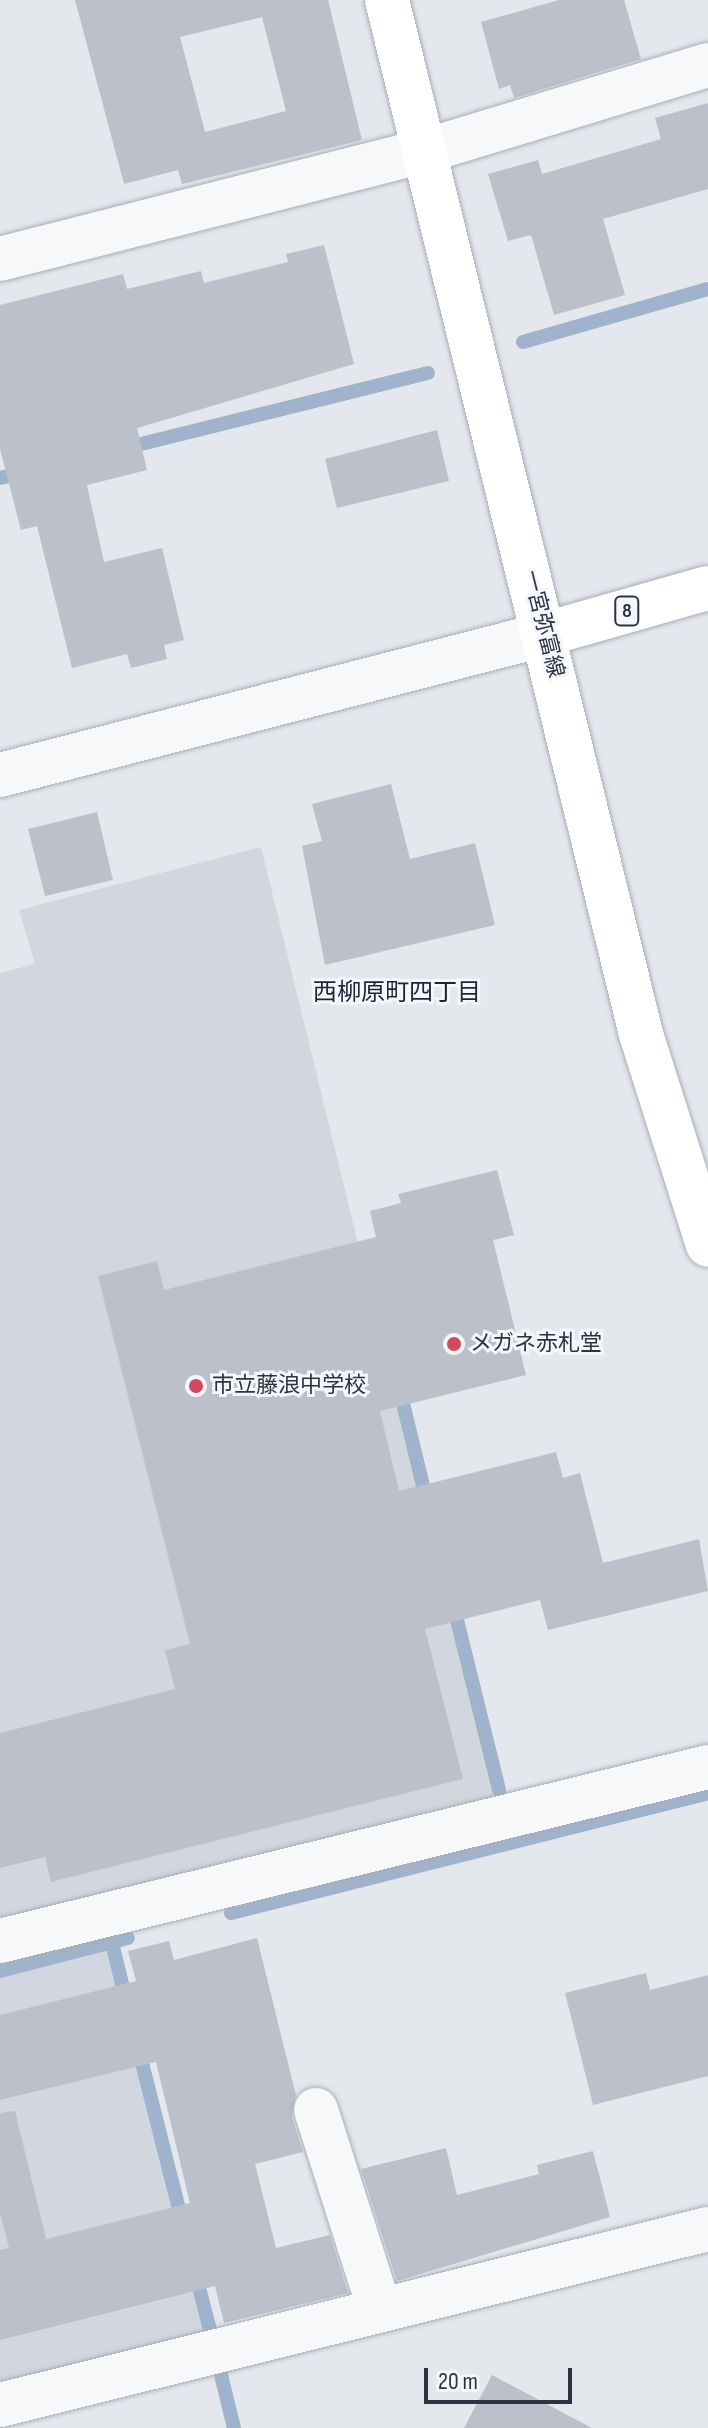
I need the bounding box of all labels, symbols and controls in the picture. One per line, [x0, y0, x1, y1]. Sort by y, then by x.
street label: 一宮弥富線 [517, 567, 569, 681]
road number: 8 [613, 595, 641, 627]
district label: 西柳原町四丁目 [313, 979, 481, 1007]
place label: メガネ赤札堂 [470, 1331, 602, 1357]
marker: メガネ赤札堂 [445, 1335, 463, 1353]
place label: 市立藤浪中学校 [212, 1373, 366, 1399]
marker: 市立藤浪中学校 [187, 1377, 205, 1395]
scale bar [428, 2352, 576, 2402]
text: 20 m [438, 2367, 478, 2396]

